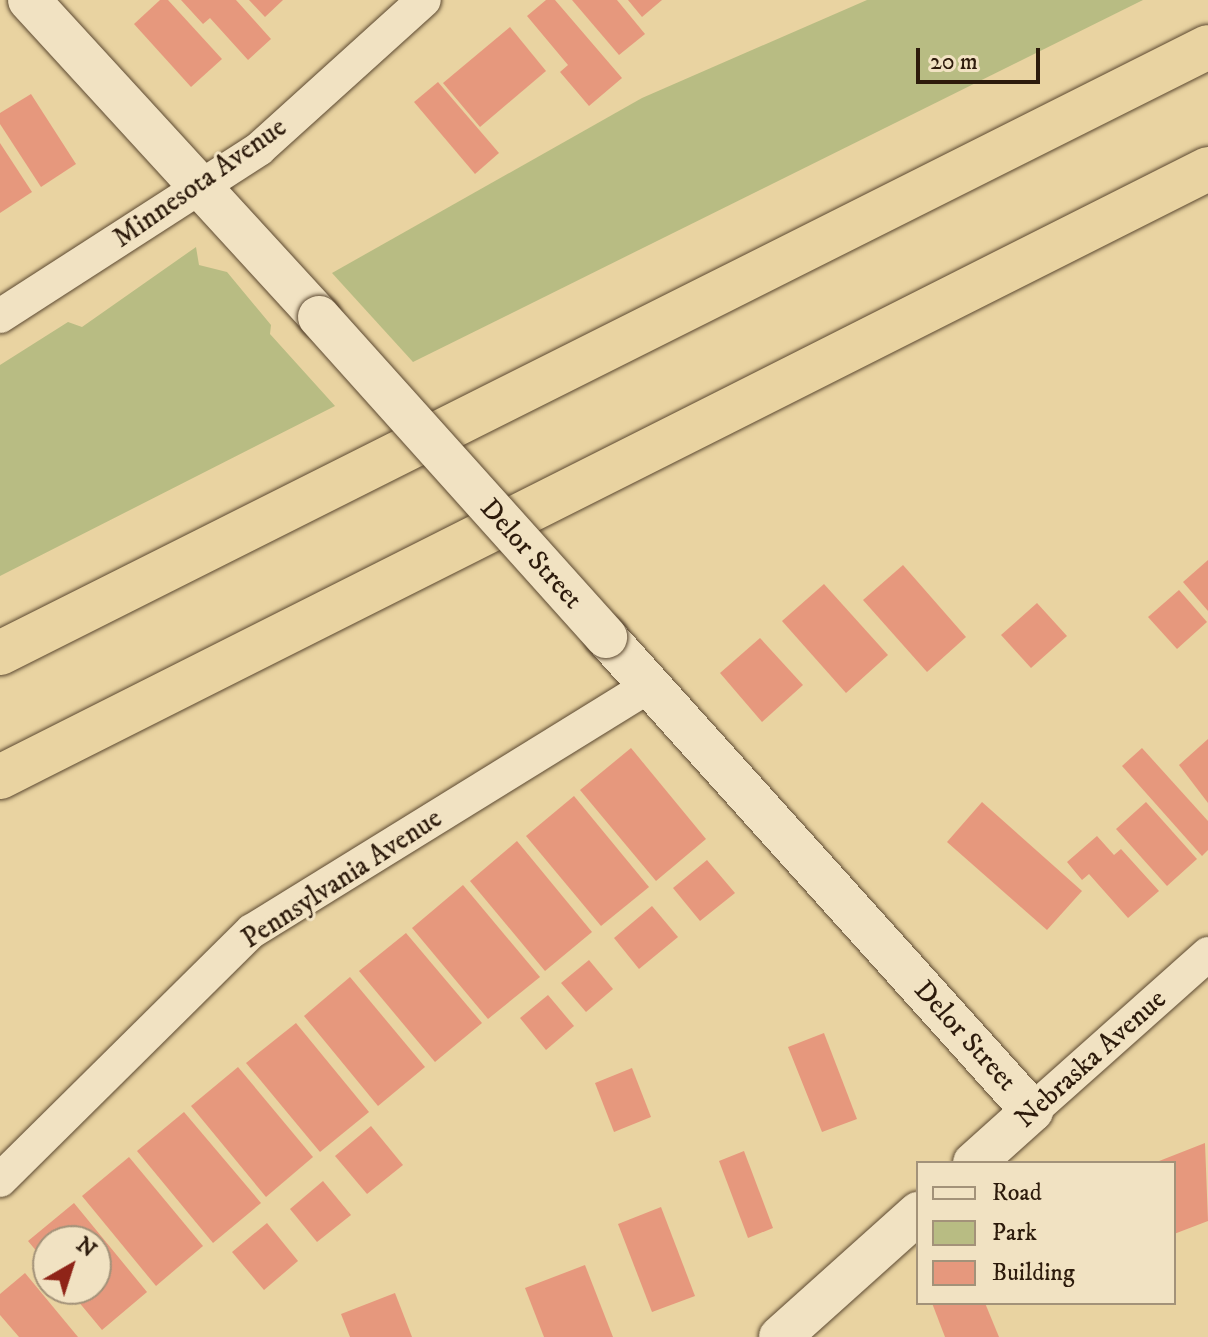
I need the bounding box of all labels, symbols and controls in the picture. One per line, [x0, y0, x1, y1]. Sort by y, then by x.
scale bar [920, 32, 1044, 82]
text: 20 m [930, 47, 978, 77]
street label: Minnesota Avenue [107, 111, 293, 255]
street label: Delor Street [473, 492, 589, 616]
street label: Pennsylvania Avenue [236, 802, 448, 956]
street label: Delor Street [907, 974, 1023, 1098]
street label: Nebraska Avenue [1009, 983, 1173, 1135]
legend [916, 1161, 1176, 1305]
text: Road [992, 1178, 1042, 1208]
text: Park [992, 1218, 1037, 1248]
north arrow [32, 1225, 112, 1305]
text: N [71, 1231, 102, 1264]
text: Building [992, 1258, 1075, 1288]

